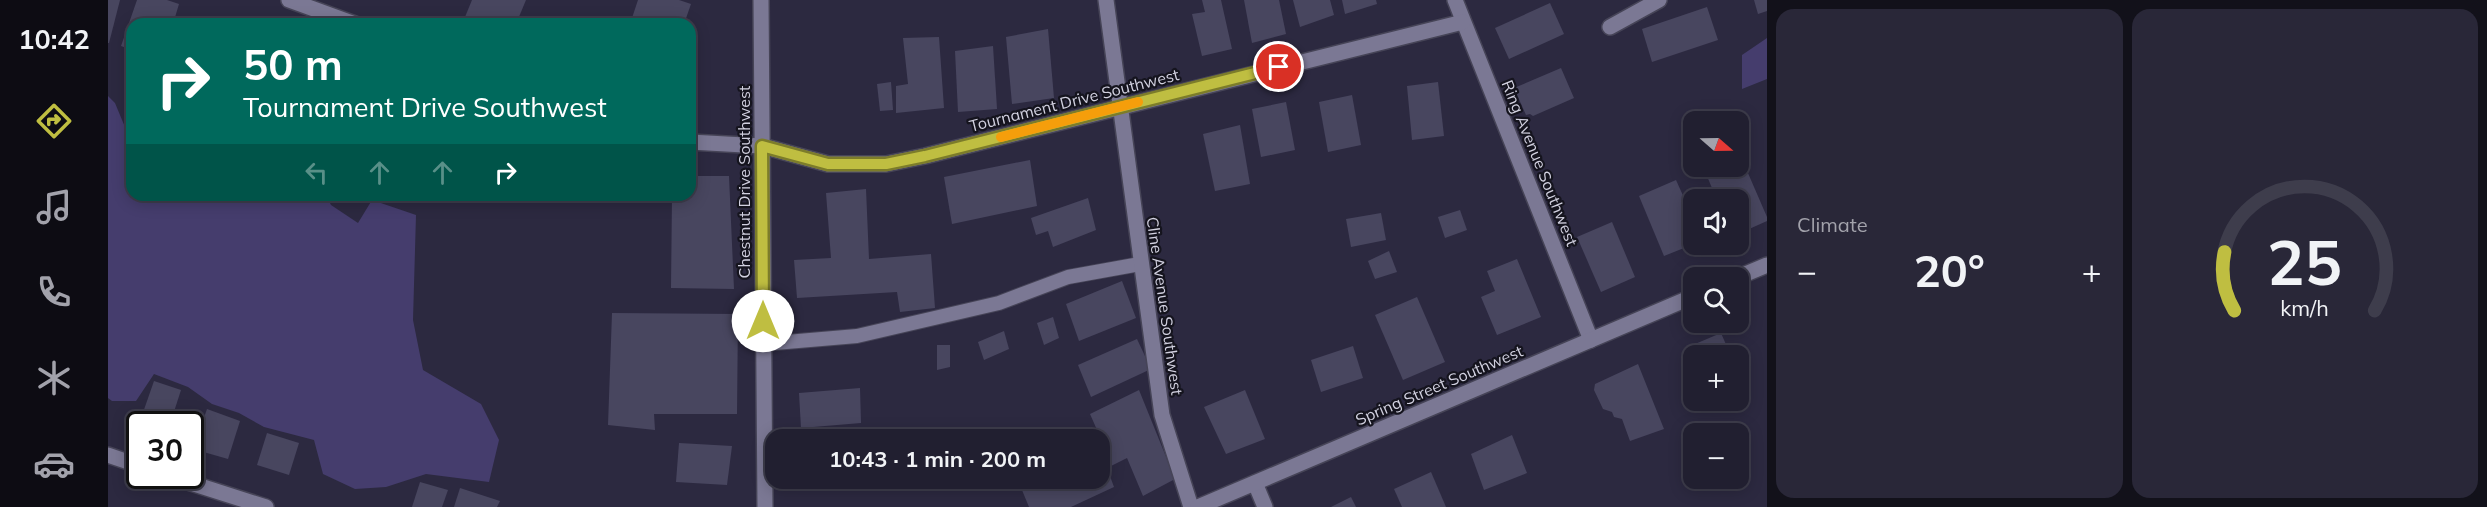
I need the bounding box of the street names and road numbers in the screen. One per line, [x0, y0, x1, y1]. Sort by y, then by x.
street label: Tournament Drive Southwest [967, 64, 1181, 136]
street label: Ring Avenue Southwest [1498, 77, 1583, 249]
street label: Chestnut Drive Southwest [734, 85, 754, 278]
street label: Cline Avenue Southwest [1143, 216, 1187, 397]
street label: Spring Street Southwest [1352, 340, 1526, 429]

